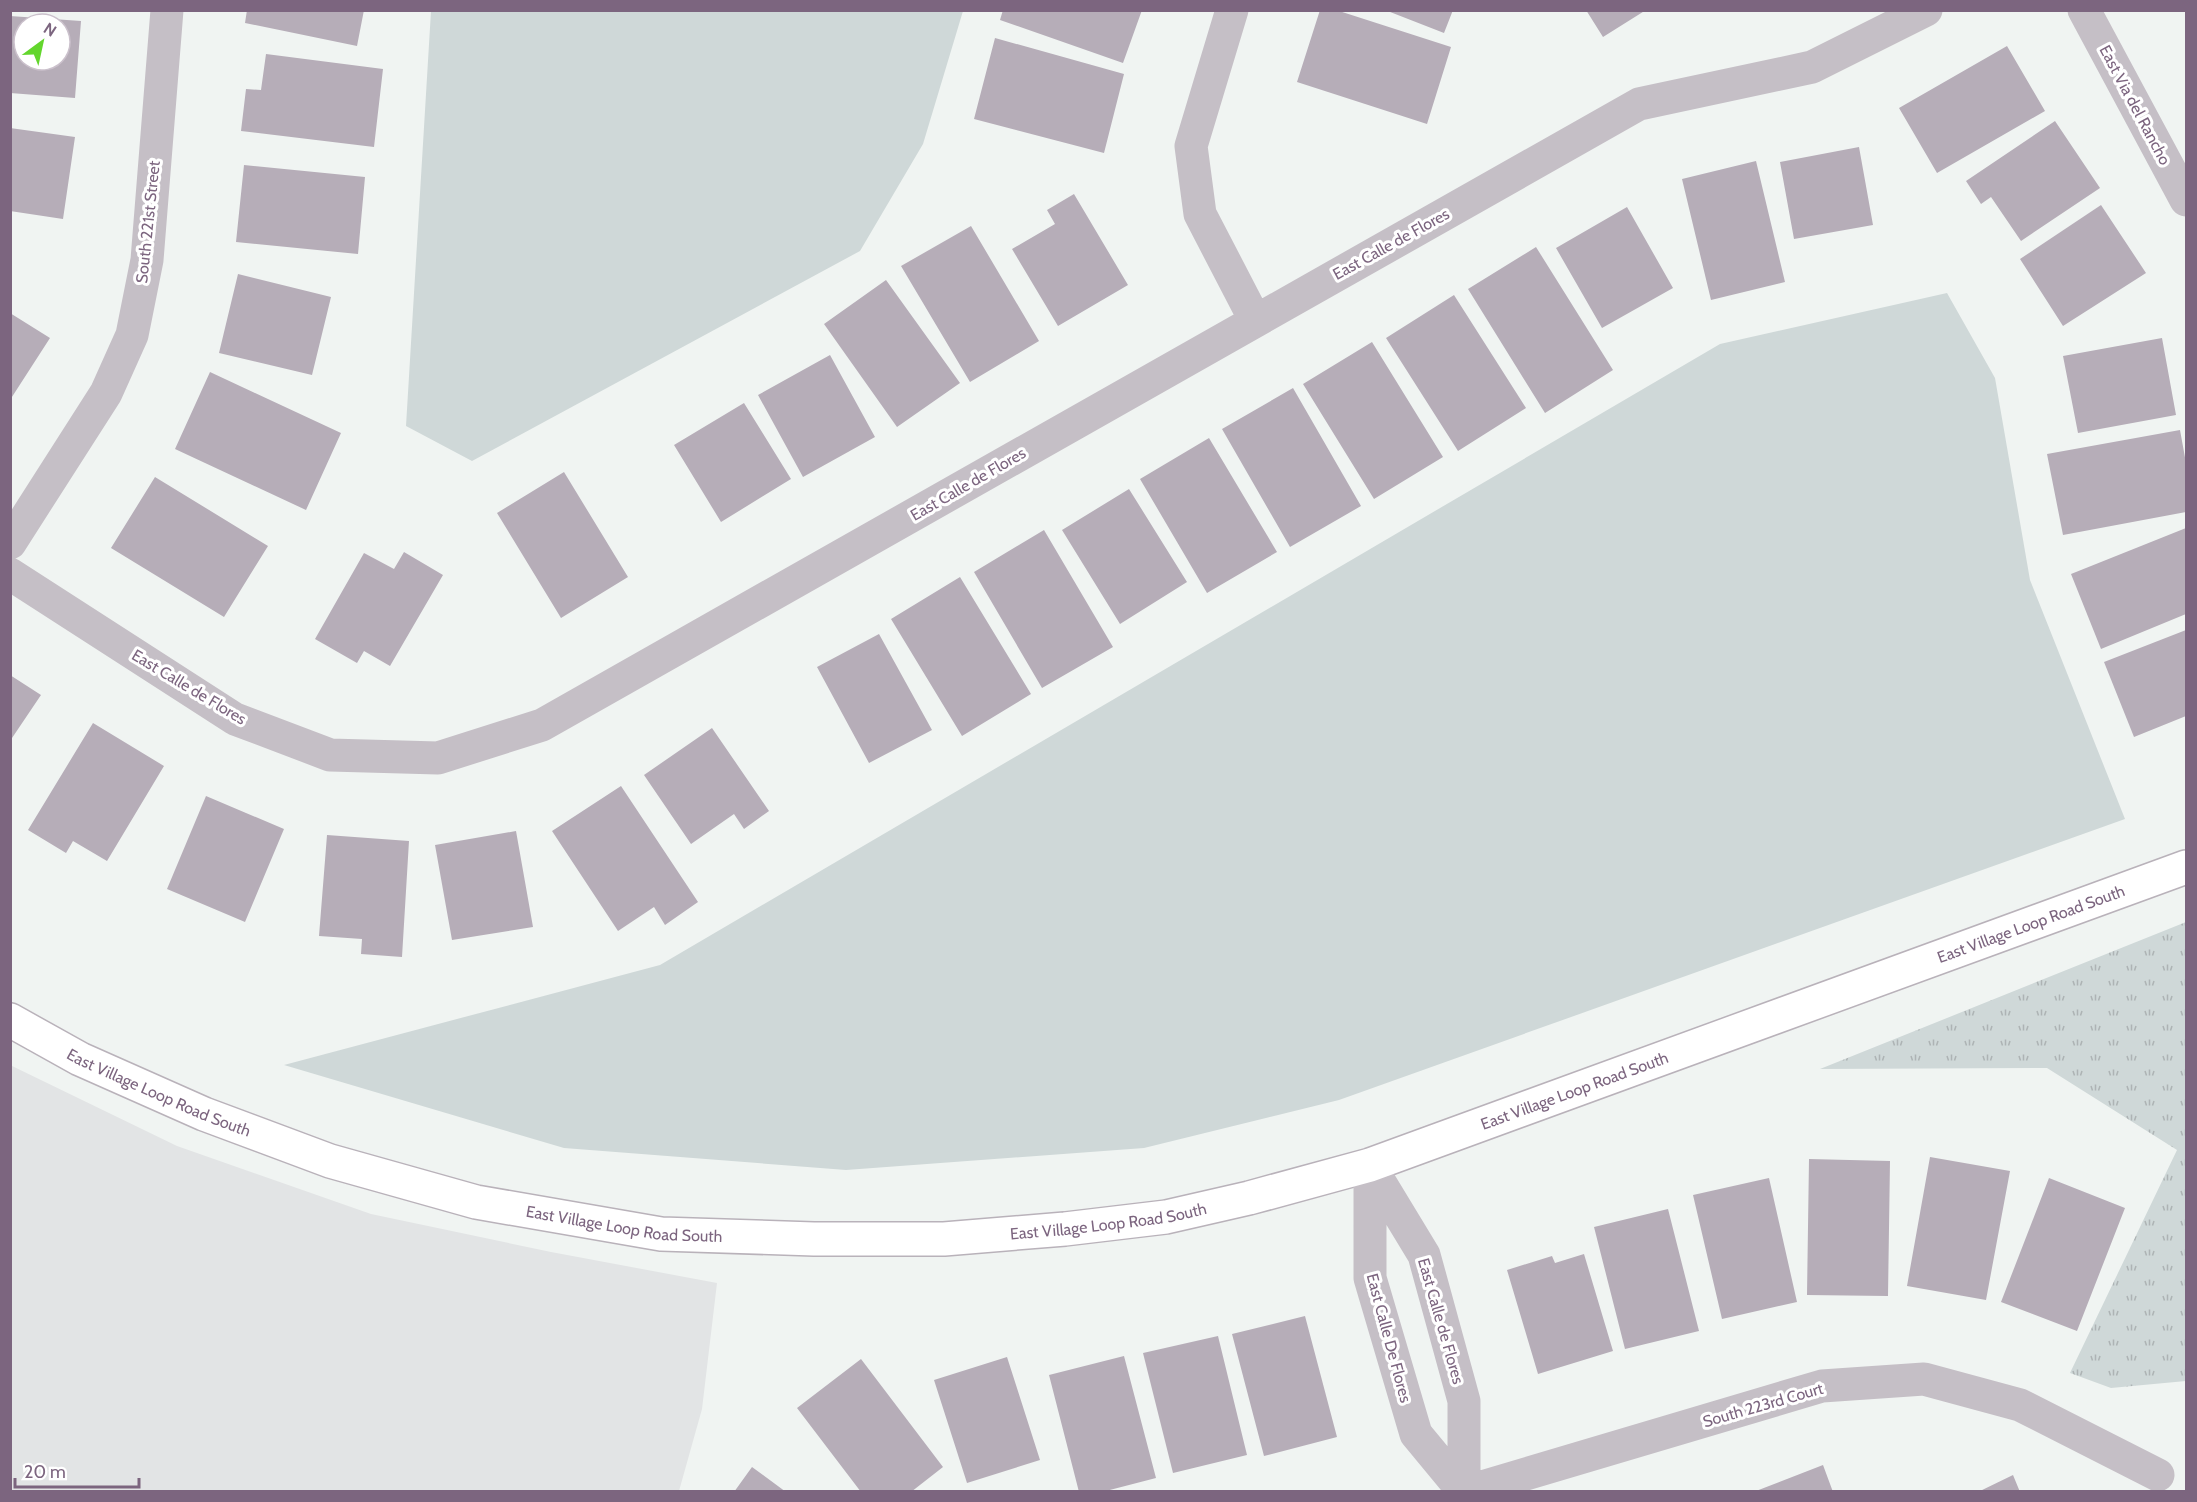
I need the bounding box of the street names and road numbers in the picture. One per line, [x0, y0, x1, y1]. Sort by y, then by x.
street label: East Via del Rancho [2095, 42, 2175, 168]
street label: South 221st Street [132, 159, 164, 284]
street label: East Calle de Flores [1329, 204, 1453, 284]
street label: East Calle de Flores [907, 443, 1029, 525]
street label: East Calle de Flores [128, 645, 250, 729]
street label: East Village Loop Road South [1935, 881, 2127, 967]
street label: East Village Loop Road South [64, 1044, 254, 1140]
street label: East Village Loop Road South [1478, 1047, 1671, 1133]
street label: East Village Loop Road South [1009, 1199, 1208, 1243]
street label: East Village Loop Road South [525, 1201, 723, 1246]
street label: East Calle de Flores [1414, 1256, 1468, 1387]
street label: East Calle De Flores [1363, 1271, 1415, 1405]
street label: South 223rd Court [1701, 1379, 1826, 1431]

